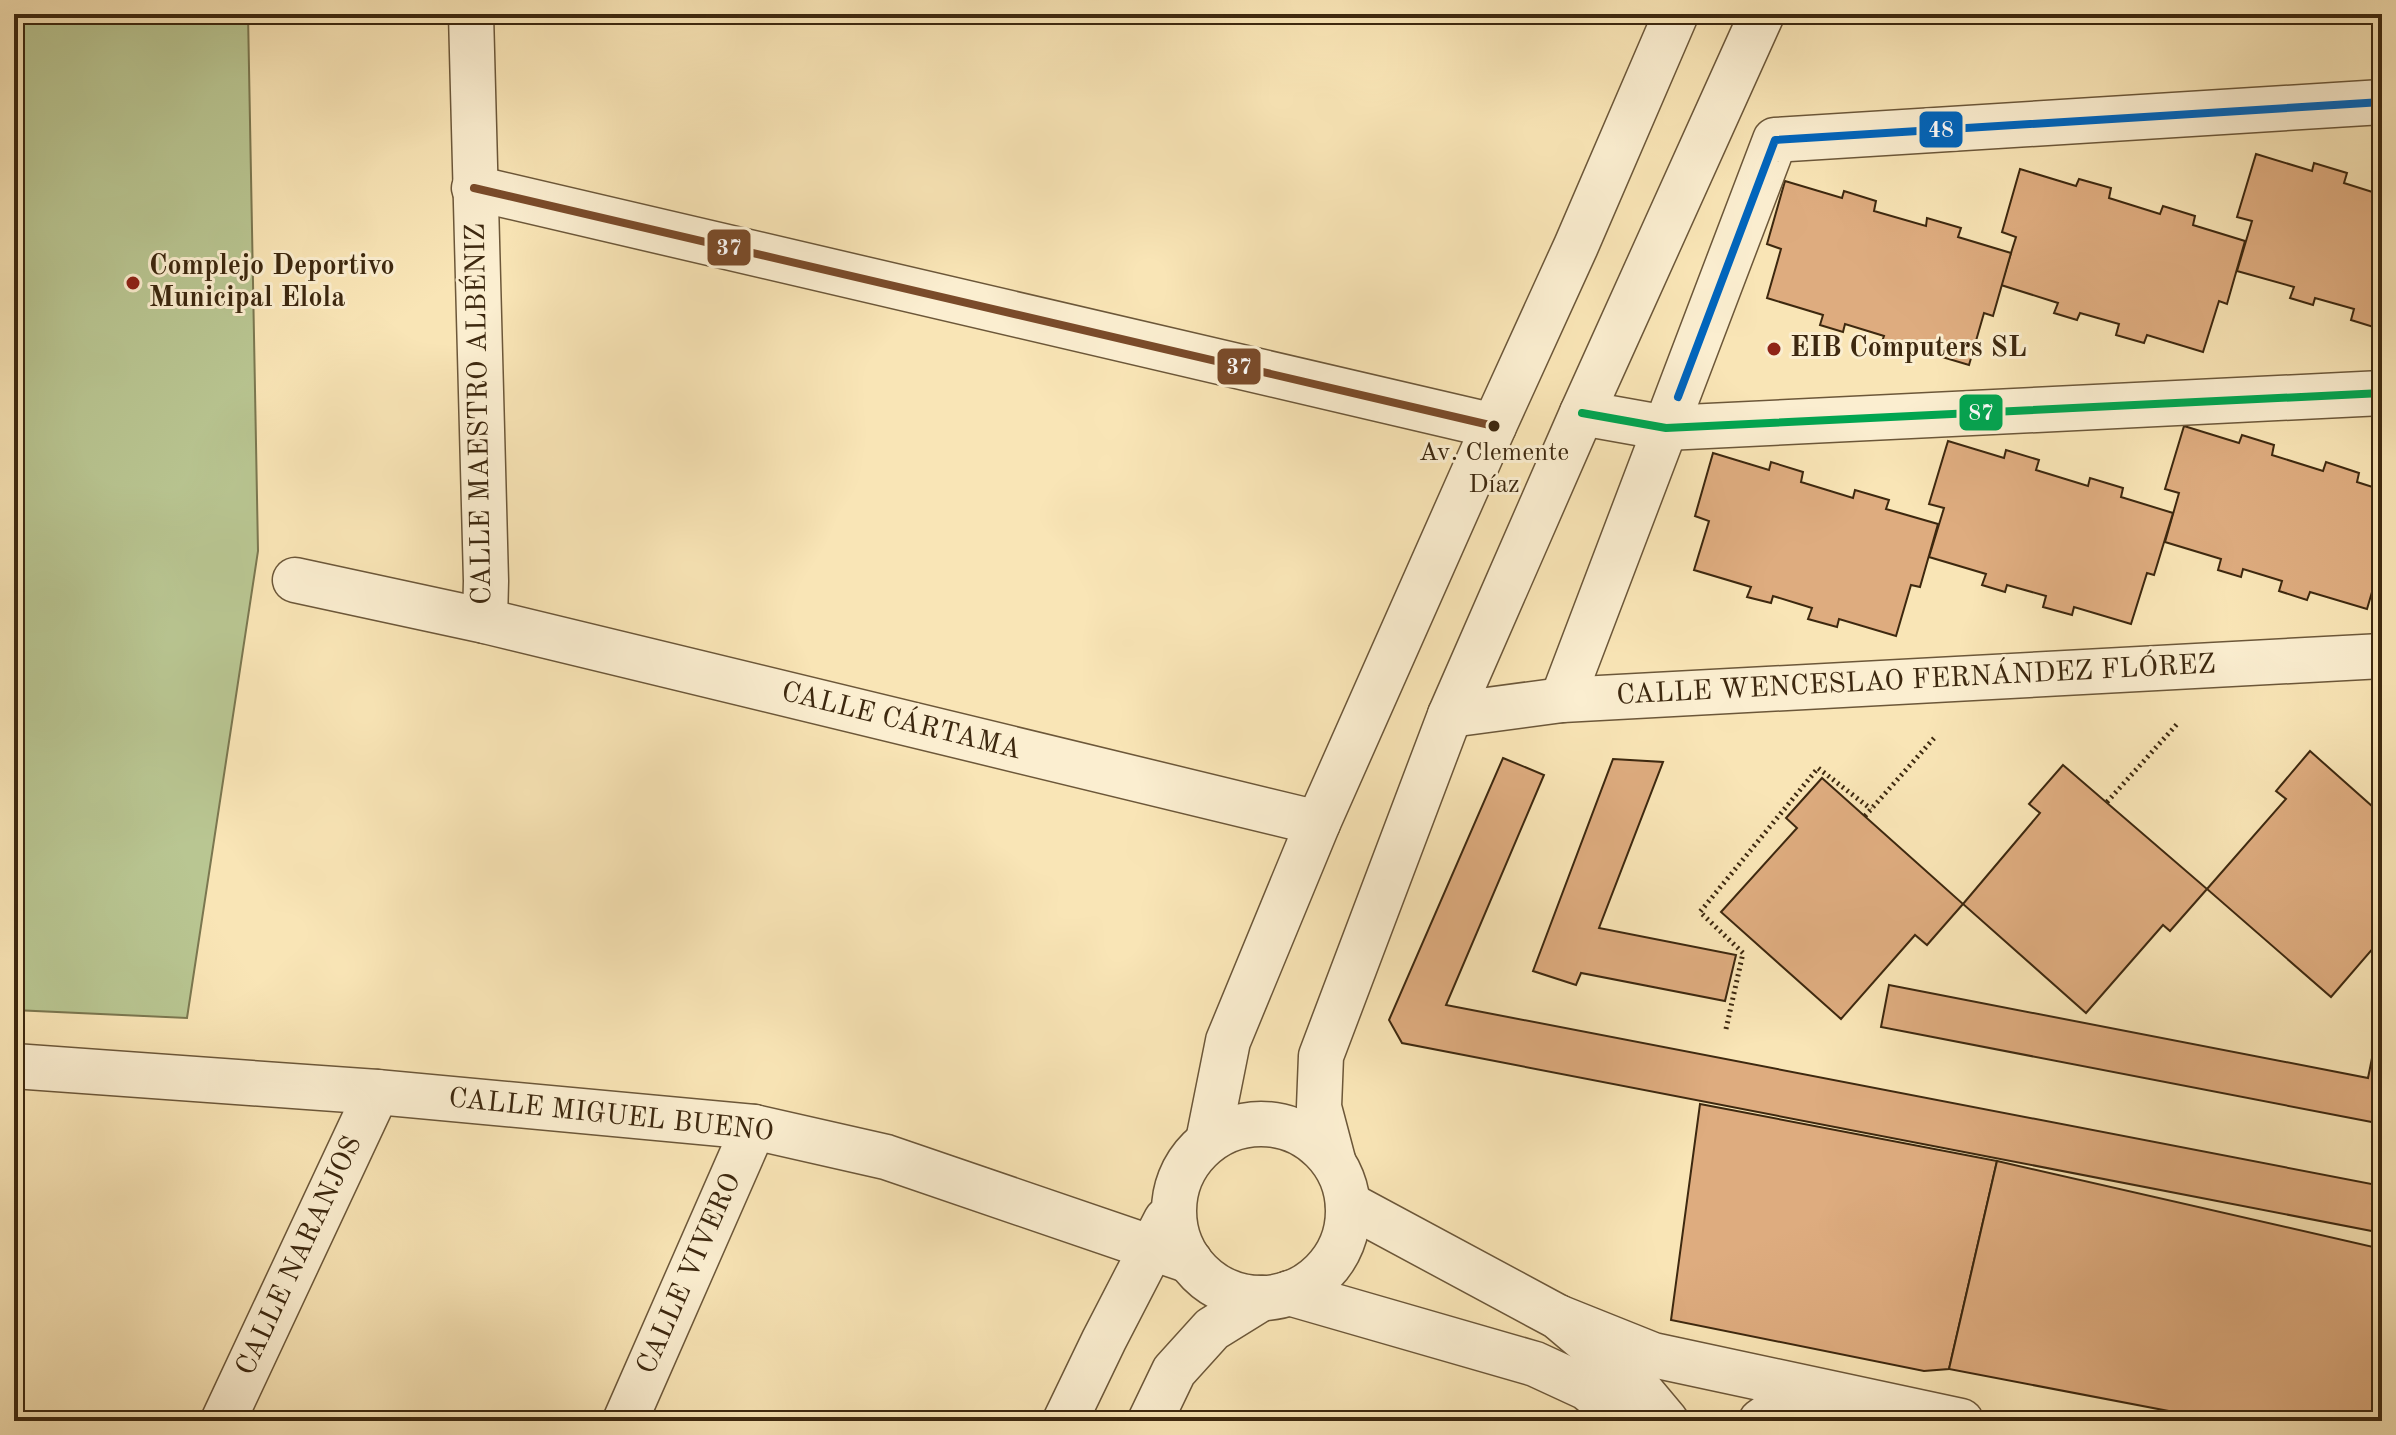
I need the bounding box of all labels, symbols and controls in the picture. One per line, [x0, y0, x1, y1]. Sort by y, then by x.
line badge: 48 [1918, 110, 1964, 149]
text: 48 [1928, 120, 1954, 142]
street label: CALLE MAESTRO ALBÉNIZ [458, 223, 497, 605]
line badge: 37 [706, 228, 752, 267]
text: 37 [716, 238, 742, 260]
place label: Complejo Deportivo Municipal Elola [149, 253, 395, 313]
marker: Complejo Deportivo Municipal Elola [124, 274, 142, 292]
place label: EIB Computers SL [1790, 335, 2027, 363]
marker: EIB Computers SL [1765, 340, 1783, 358]
line badge: 37 [1216, 347, 1262, 386]
text: 37 [1226, 357, 1252, 379]
line badge: 87 [1958, 393, 2004, 432]
text: 87 [1968, 403, 1994, 425]
marker: Av. Clemente Díaz [1486, 418, 1502, 434]
place label: Av. Clemente Díaz [1419, 440, 1569, 498]
street label: CALLE WENCESLAO FERNÁNDEZ FLÓREZ [1615, 646, 2216, 711]
street label: CALLE CÁRTAMA [778, 674, 1025, 765]
street label: CALLE MIGUEL BUENO [447, 1085, 775, 1147]
street label: CALLE NARANJOS [232, 1132, 368, 1380]
street label: CALLE VIVERO [633, 1169, 747, 1379]

